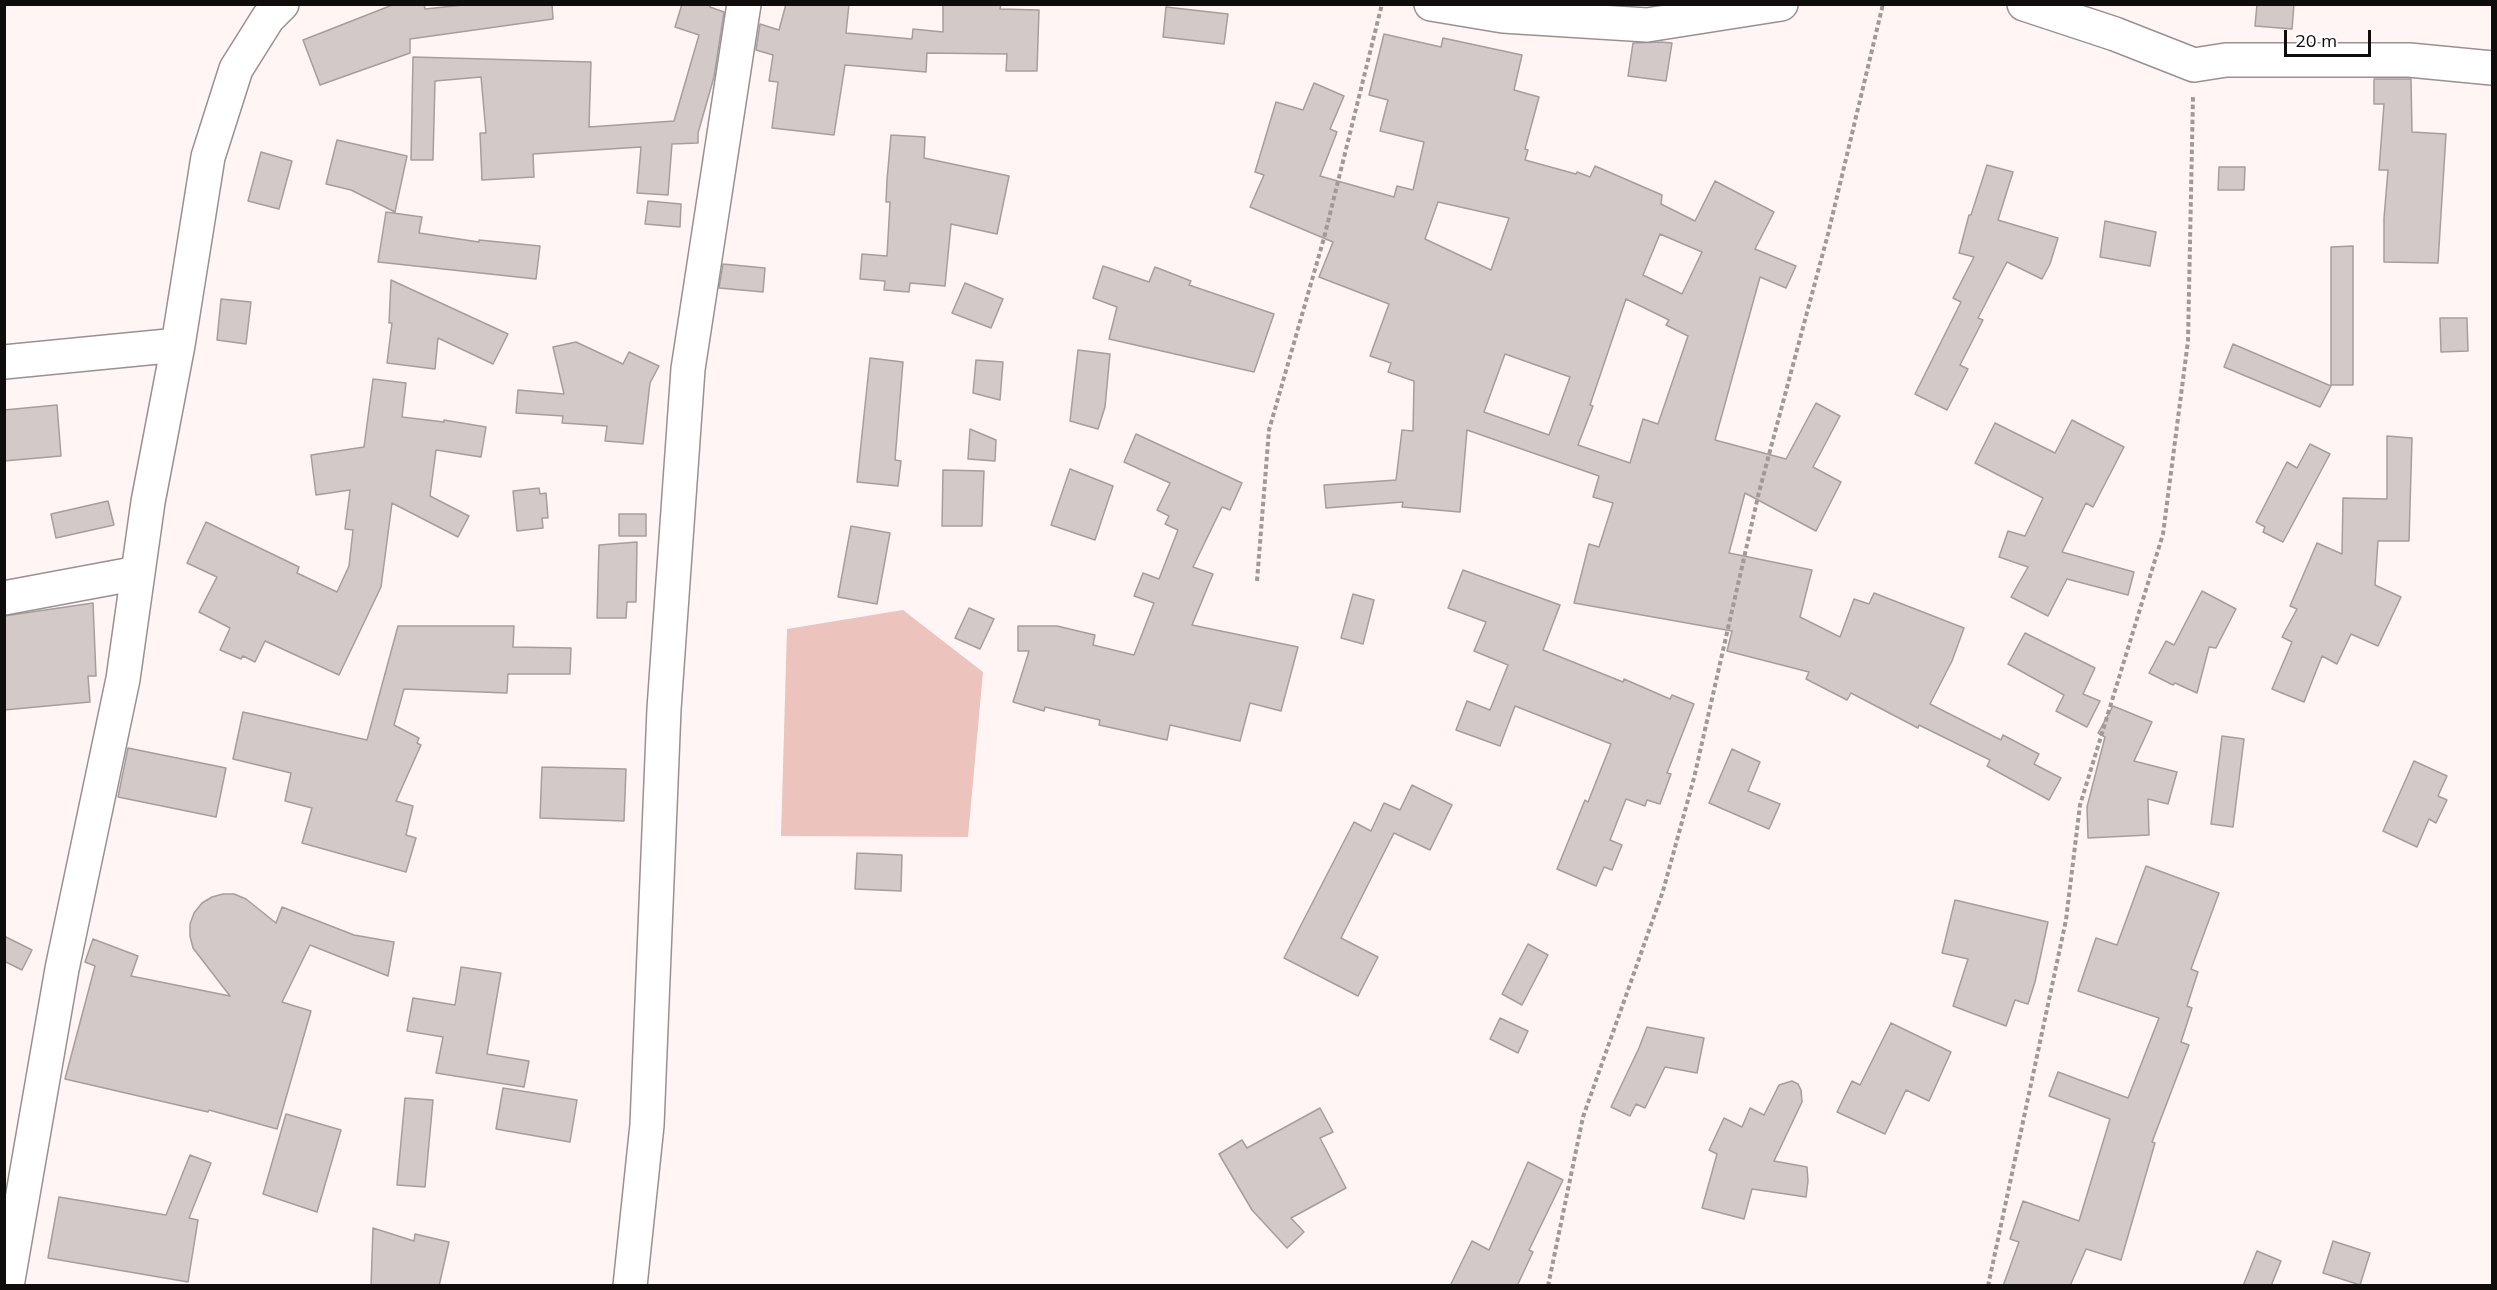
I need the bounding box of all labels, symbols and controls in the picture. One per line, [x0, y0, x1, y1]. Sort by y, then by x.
scale bar [2287, 18, 2374, 56]
text: 20 m [2295, 29, 2337, 52]

